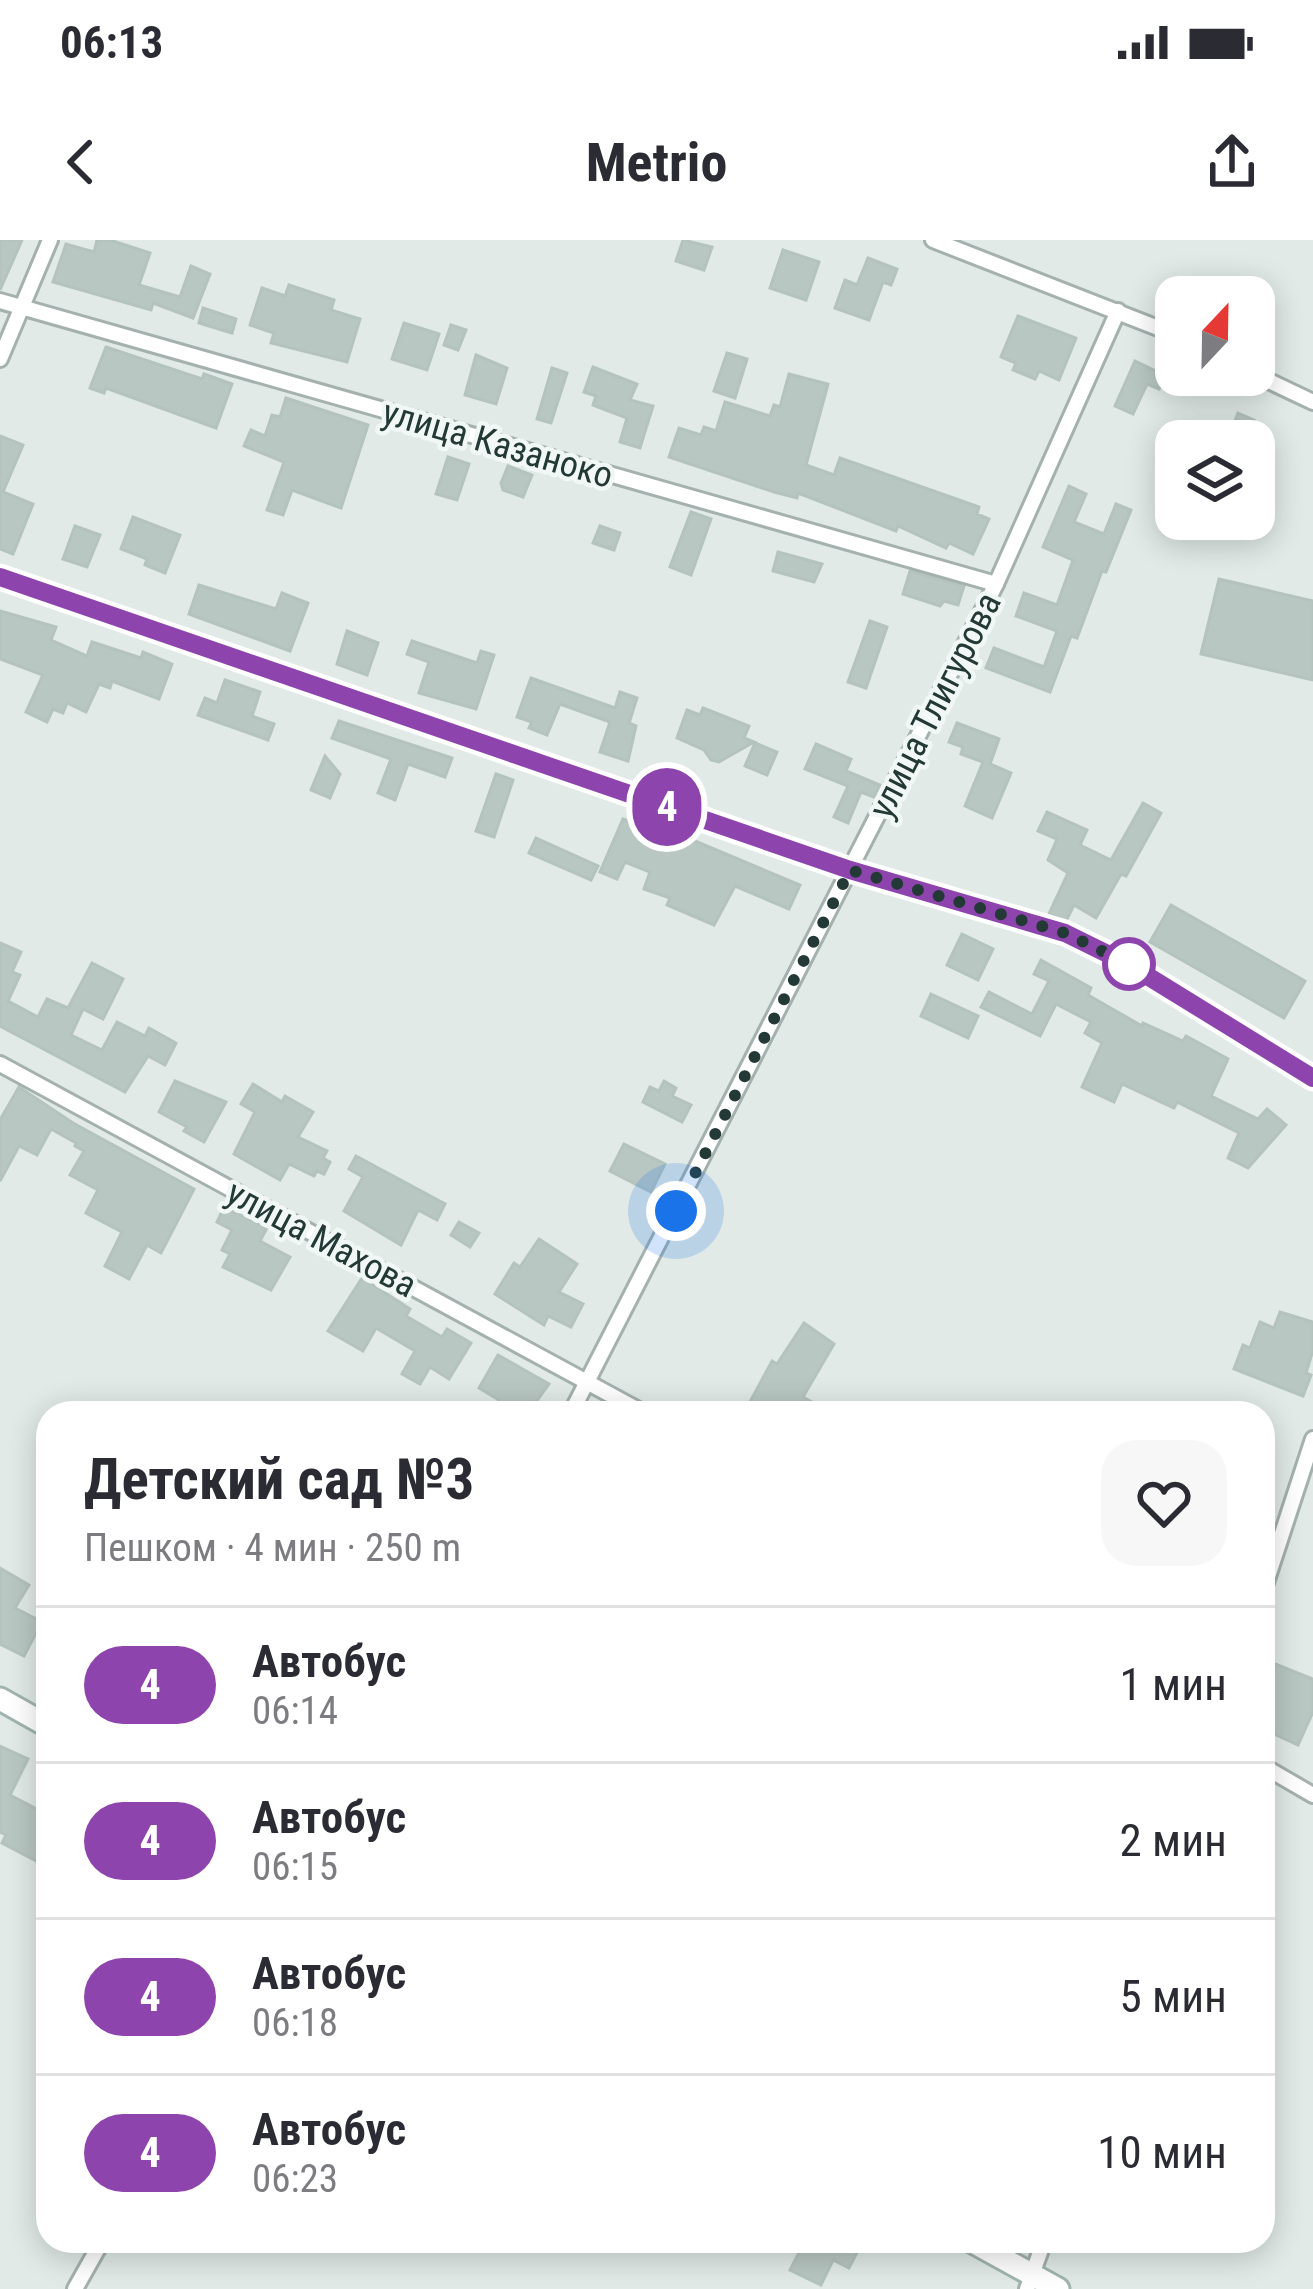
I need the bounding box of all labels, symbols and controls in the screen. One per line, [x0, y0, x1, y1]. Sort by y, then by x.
text: 06:13 [60, 16, 163, 69]
icon: back [48, 129, 114, 195]
icon: share [1199, 129, 1265, 195]
text: Metrio [586, 131, 727, 194]
north arrow [1155, 276, 1275, 396]
map controls [1155, 276, 1275, 540]
street label: улица Казаноко [378, 391, 618, 497]
button: layers [1155, 420, 1275, 540]
street label: улица Тлигурова [860, 586, 1010, 825]
line badge: 4 [628, 768, 706, 846]
text: 4 [656, 782, 678, 831]
unlabelled marker [1104, 939, 1154, 989]
street label: улица Махова [220, 1171, 424, 1306]
your location [646, 1181, 706, 1241]
button: heart [1101, 1440, 1227, 1566]
text: Детский сад №3 [84, 1446, 474, 1513]
text: Пешком · 4 мин · 250 m [84, 1525, 461, 1571]
text: Автобус [252, 1635, 406, 1688]
text: 1 мин [1120, 1658, 1227, 1711]
text: 4 [139, 1660, 161, 1709]
text: 06:14 [252, 1688, 338, 1734]
text: Автобус [252, 1791, 406, 1844]
text: 2 мин [1120, 1814, 1227, 1867]
text: 4 [139, 1816, 161, 1865]
text: 06:15 [252, 1844, 338, 1890]
text: Автобус [252, 1947, 406, 2000]
text: 5 мин [1120, 1970, 1227, 2023]
text: 4 [139, 1972, 161, 2021]
text: 06:18 [252, 2000, 338, 2046]
text: Автобус [252, 2103, 406, 2156]
text: 10 мин [1097, 2126, 1227, 2179]
text: 4 [139, 2128, 161, 2177]
text: 06:23 [252, 2156, 338, 2202]

